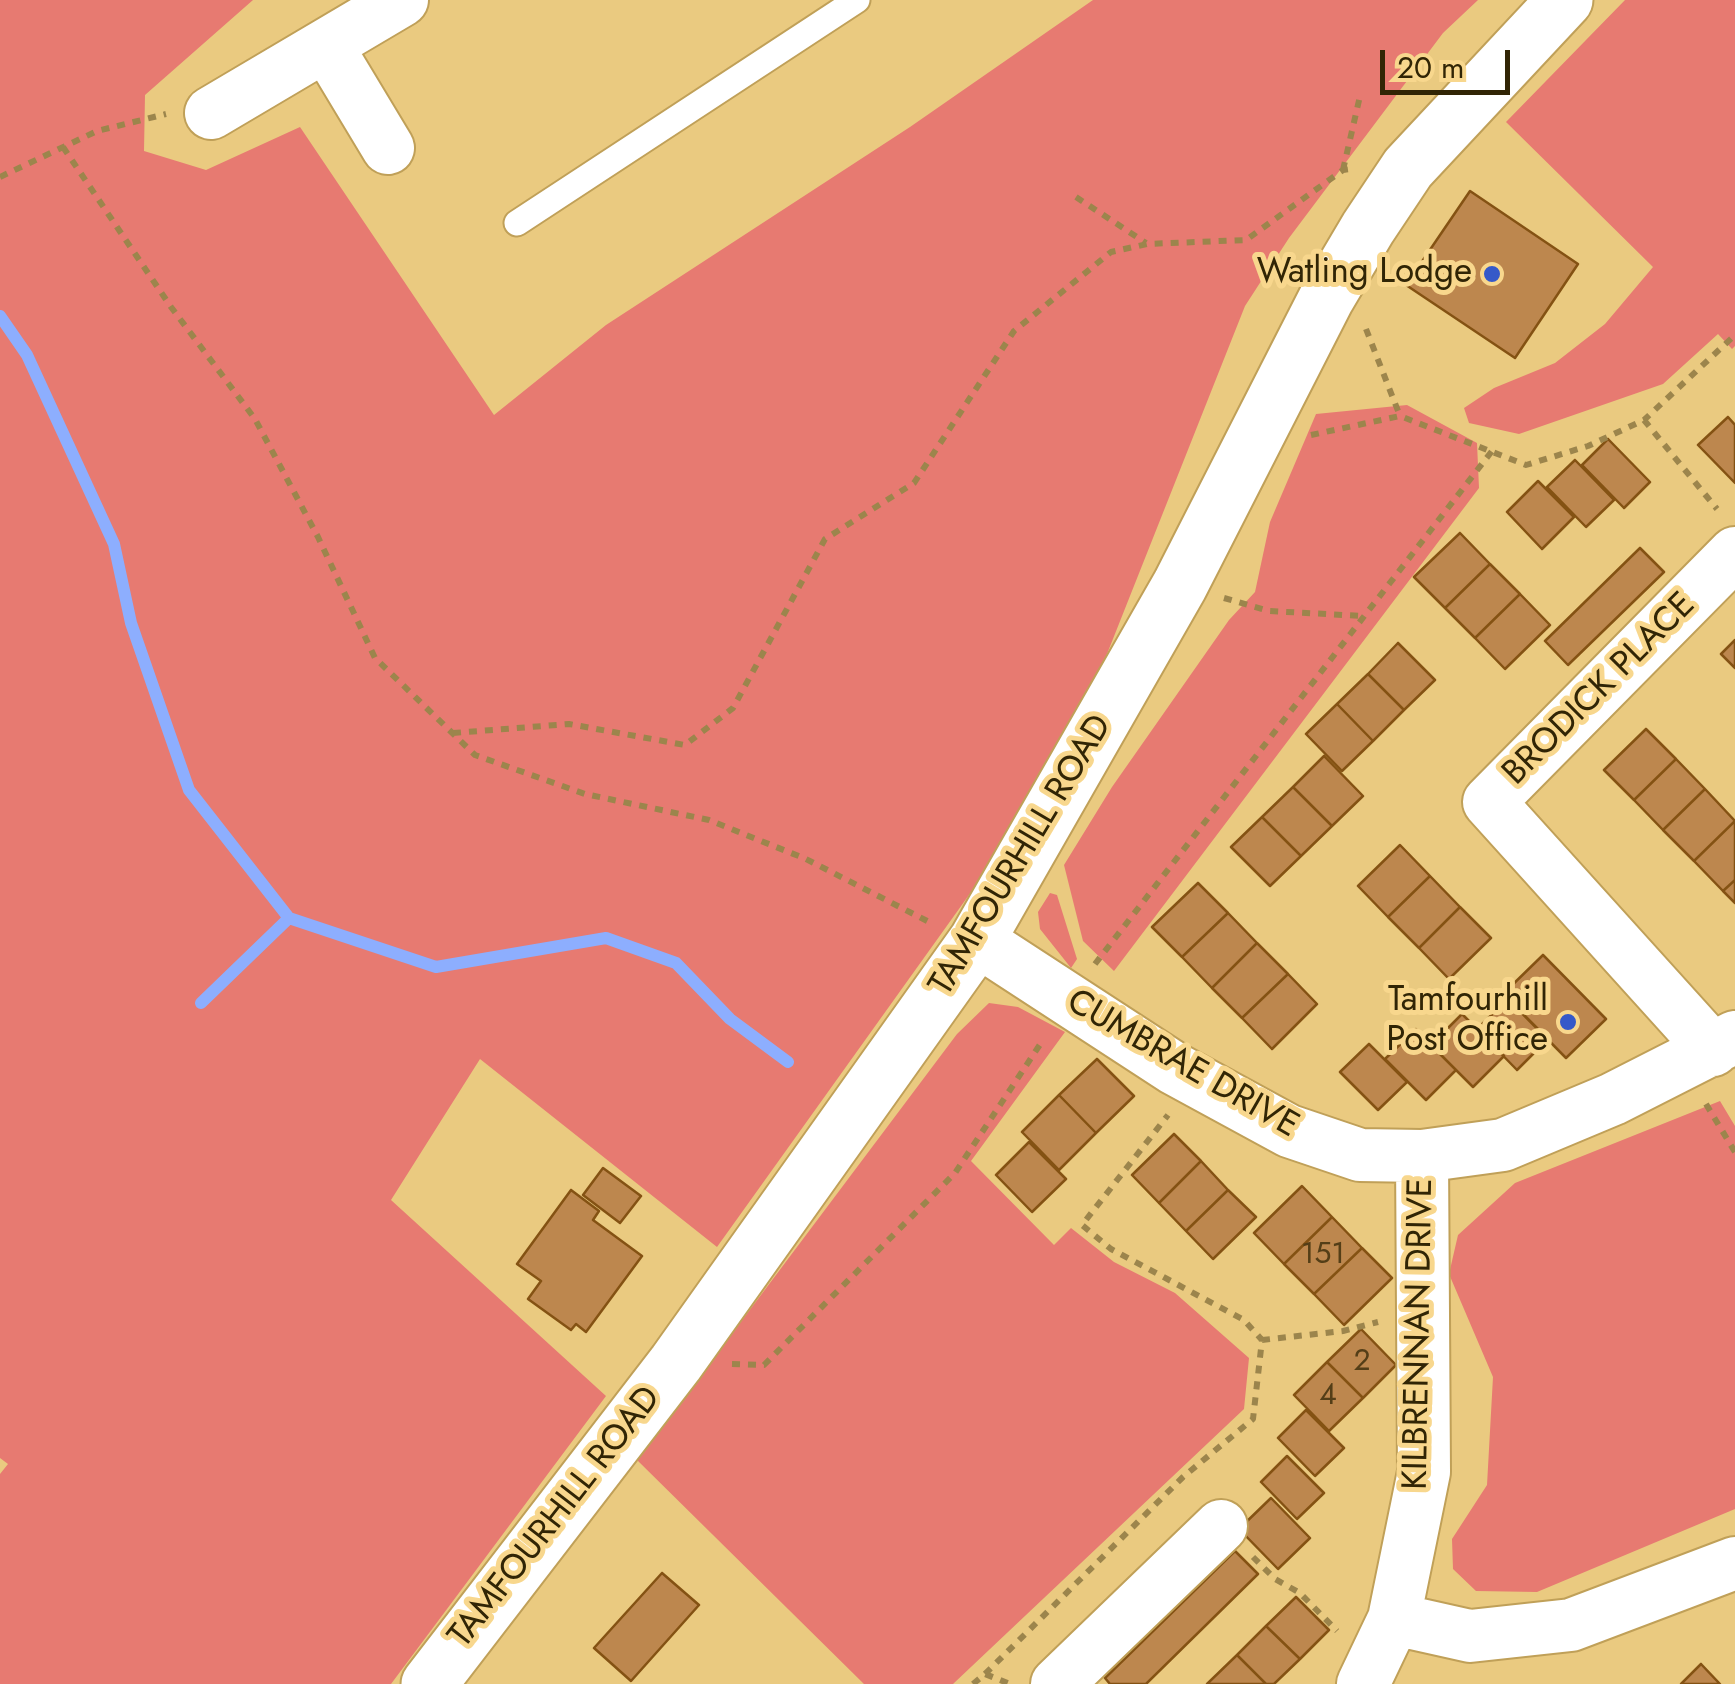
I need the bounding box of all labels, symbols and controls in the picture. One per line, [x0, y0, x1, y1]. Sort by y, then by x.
scale bar [1385, 30, 1515, 92]
text: 20 m [1397, 46, 1464, 89]
place label: Watling Lodge [1257, 253, 1472, 295]
marker: Watling Lodge [1481, 263, 1503, 285]
street label: BRODICK PLACE [1495, 585, 1705, 795]
street label: TAMFOURHILL ROAD [922, 708, 1122, 1004]
place label: Tamfourhill Post Office [1386, 981, 1548, 1063]
street label: CUMBRAE DRIVE [1059, 982, 1305, 1148]
marker: Tamfourhill Post Office [1557, 1011, 1579, 1033]
street label: KILBRENNAN DRIVE [1396, 1178, 1444, 1490]
house number: 151 [1301, 1238, 1345, 1274]
house number: 2 [1353, 1345, 1371, 1381]
street label: TAMFOURHILL ROAD [441, 1379, 671, 1657]
house number: 4 [1319, 1379, 1337, 1415]

